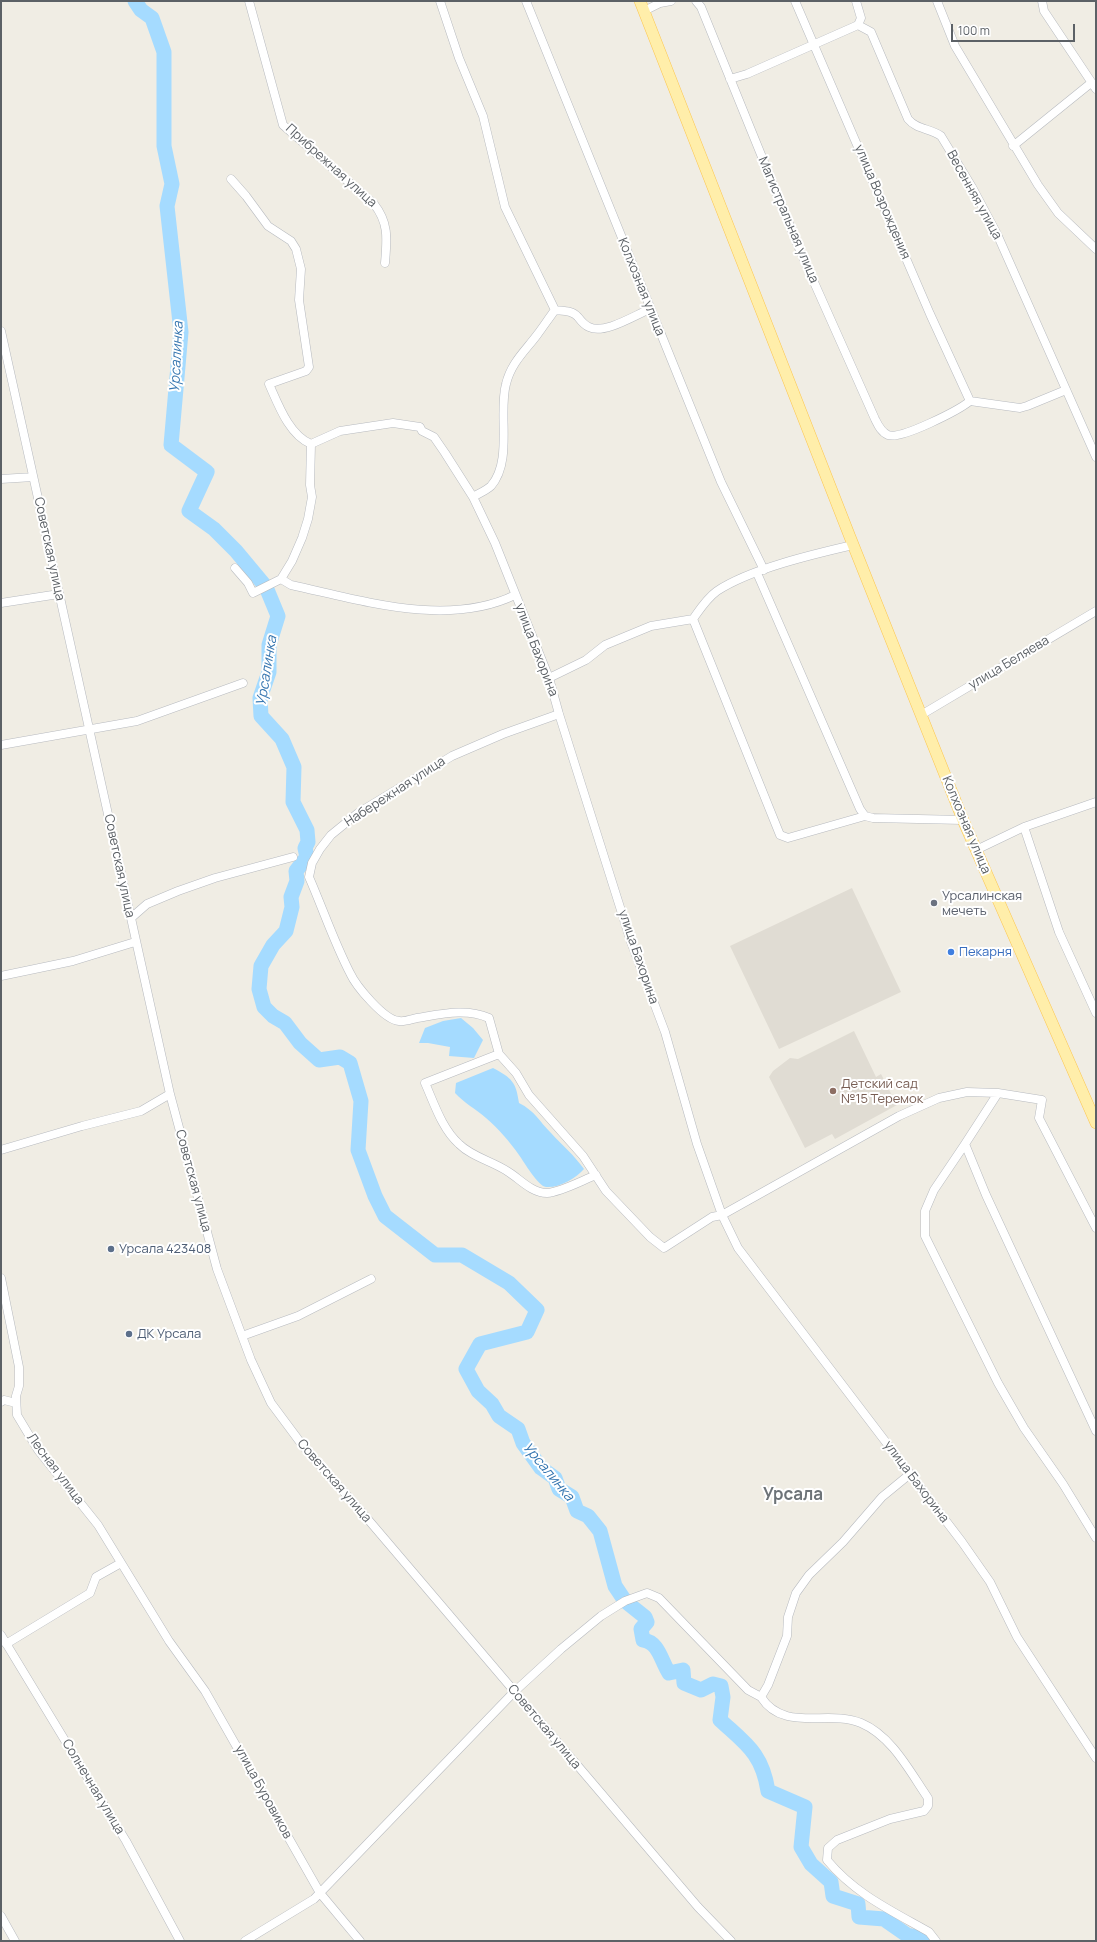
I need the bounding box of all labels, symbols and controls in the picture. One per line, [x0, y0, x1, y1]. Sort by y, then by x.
scale bar [953, 16, 1077, 42]
text: 100 m [958, 22, 990, 39]
street label: Прибрежная улица [282, 121, 380, 211]
street label: улица Возрождения [851, 142, 913, 262]
street label: Весенняя улица [943, 148, 1005, 242]
street label: Магистральная улица [754, 154, 822, 286]
street label: Колхозная улица [614, 236, 668, 338]
water label: Урсалинка [167, 321, 187, 393]
street label: Советская улица [30, 496, 68, 602]
street label: улица Бахорина [511, 601, 561, 699]
street label: улица Беляева [966, 633, 1052, 693]
water label: Урсалинка [253, 635, 281, 707]
street label: Набережная улица [342, 754, 448, 830]
street label: Колхозная улица [938, 774, 994, 876]
street label: Советская улица [100, 813, 138, 919]
place label: Урсалинская мечеть [942, 888, 1022, 919]
marker: Урсалинская мечеть [929, 898, 939, 908]
street label: улица Бахорина [615, 908, 661, 1006]
place label: Пекарня [959, 944, 1012, 960]
marker: Пекарня [946, 947, 956, 957]
place label: Детский сад №15 Теремок [841, 1076, 923, 1107]
marker: Детский сад №15 Теремок [828, 1086, 838, 1096]
street label: Советская улица [172, 1128, 214, 1234]
place label: Урсала 423408 [119, 1241, 211, 1257]
marker: Урсала 423408 [106, 1244, 116, 1254]
place label: ДК Урсала [137, 1326, 201, 1342]
marker: ДК Урсала [124, 1329, 134, 1339]
street label: Лесная улица [23, 1430, 87, 1508]
street label: Советская улица [294, 1436, 374, 1526]
street label: улица Бахорина [880, 1438, 952, 1526]
water label: Урсалинка [519, 1439, 577, 1505]
district label: Урсала [763, 1485, 823, 1505]
street label: Советская улица [504, 1682, 584, 1772]
street label: Солнечная улица [58, 1737, 128, 1837]
street label: улица Буровиков [231, 1742, 295, 1842]

